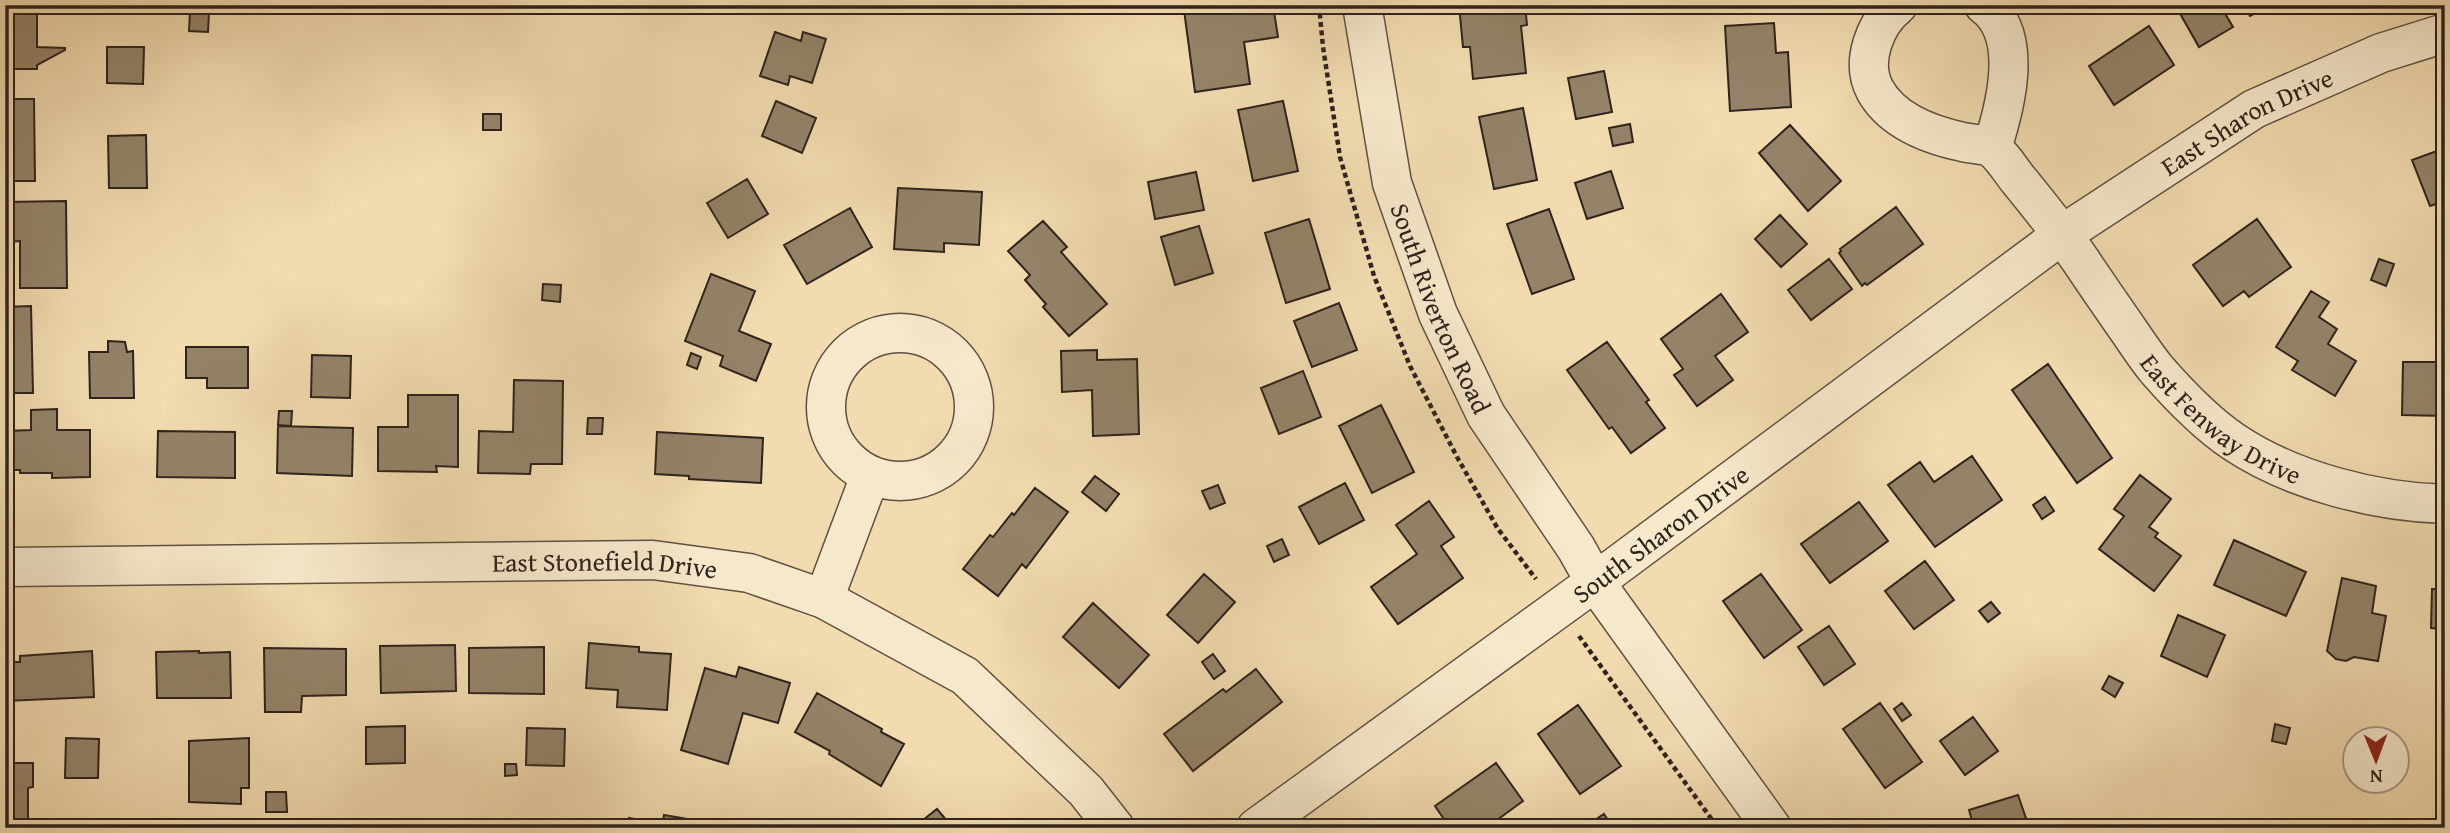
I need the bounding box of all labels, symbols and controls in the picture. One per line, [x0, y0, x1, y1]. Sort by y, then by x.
street label: East Sharon Drive [2152, 57, 2339, 185]
street label: South Riverton Road [1381, 198, 1502, 420]
street label: East Fenway Drive [2131, 345, 2307, 493]
street label: South Sharon Drive [1564, 455, 1757, 612]
street label: East Stonefield Drive [492, 540, 720, 588]
north arrow [2342, 724, 2412, 794]
text: N [2369, 763, 2383, 791]

